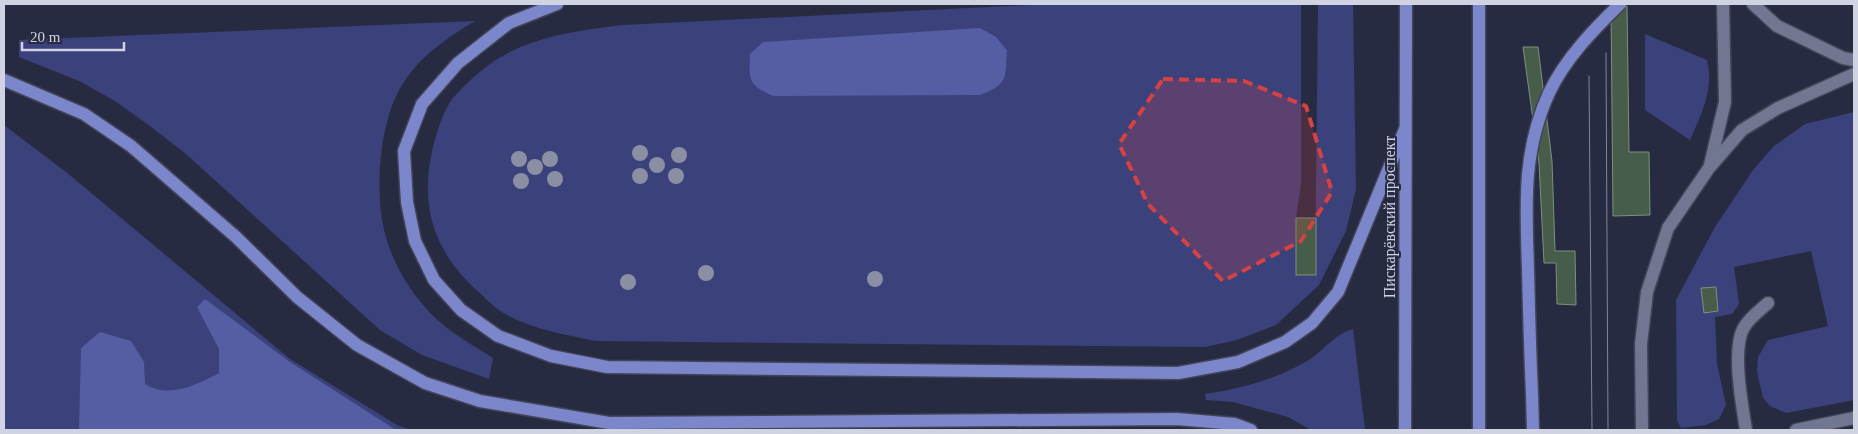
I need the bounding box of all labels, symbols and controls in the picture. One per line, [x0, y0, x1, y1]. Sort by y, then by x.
scale bar [22, 20, 125, 52]
text: 20 m [30, 29, 61, 45]
street label: Пискарёвский проспект [1381, 136, 1399, 298]

